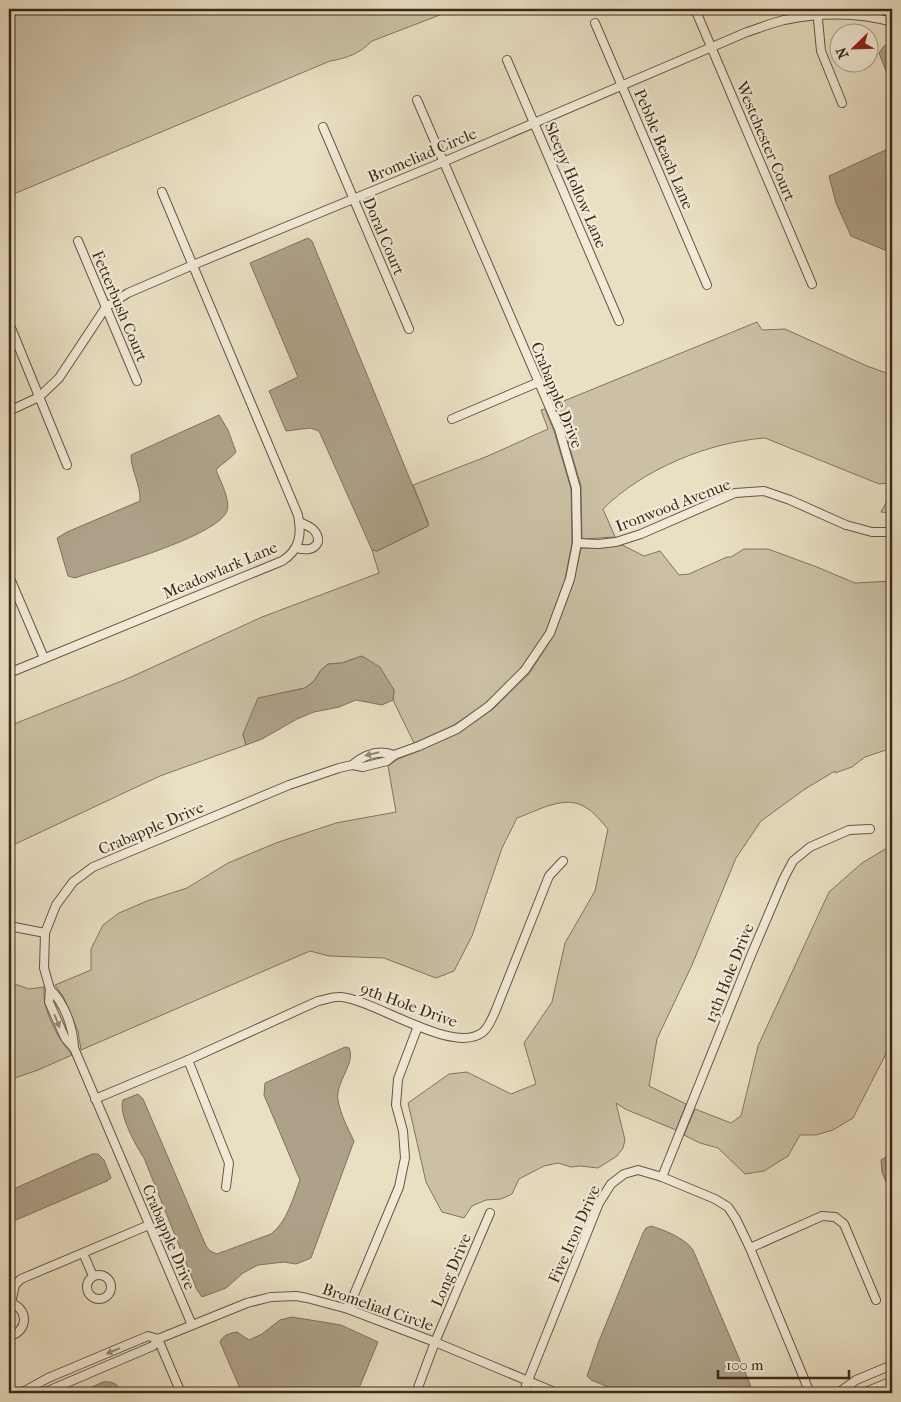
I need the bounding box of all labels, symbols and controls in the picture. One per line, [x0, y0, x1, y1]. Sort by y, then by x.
north arrow [828, 22, 878, 72]
text: N [832, 44, 852, 61]
street label: Westchester Court [732, 77, 800, 204]
street label: Pebble Beach Lane [630, 86, 698, 212]
street label: Sleepy Hollow Lane [541, 119, 611, 251]
street label: Bromeliad Circle [365, 124, 479, 186]
street label: Doral Court [359, 194, 409, 278]
street label: Fetterbush Court [88, 248, 152, 365]
street label: Crabapple Drive [527, 339, 587, 451]
street label: Ironwood Avenue [613, 474, 733, 536]
street label: Meadowlark Lane [160, 537, 280, 603]
one-way arrow [364, 750, 379, 758]
street label: Crabapple Drive [95, 797, 207, 859]
street label: 13th Hole Drive [700, 920, 758, 1026]
street label: 9th Hole Drive [358, 979, 460, 1031]
one-way arrow [53, 1014, 61, 1028]
street label: Crabapple Drive [138, 1181, 200, 1293]
street label: Five Iron Drive [544, 1182, 604, 1286]
street label: Long Drive [427, 1230, 475, 1310]
street label: Bromeliad Circle [320, 1279, 436, 1335]
scale bar [718, 1347, 850, 1379]
one-way arrow [106, 1348, 120, 1356]
text: 100 m [726, 1356, 764, 1374]

